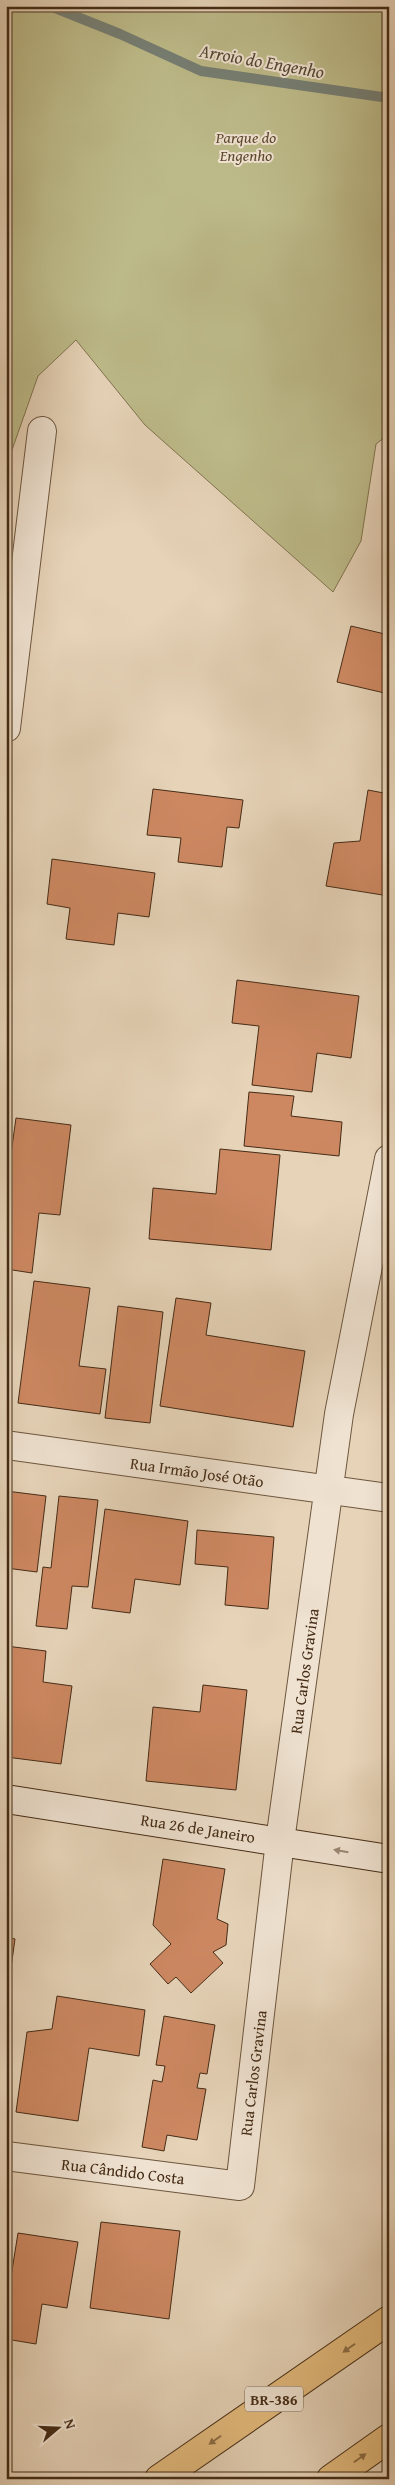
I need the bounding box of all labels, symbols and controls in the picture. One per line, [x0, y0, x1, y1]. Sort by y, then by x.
water label: Arroio do Engenho [197, 37, 327, 85]
park label: Parque do Engenho [215, 125, 276, 167]
street label: Rua Irmão José Otão [129, 1451, 265, 1493]
street label: Rua Carlos Gravina [283, 1606, 325, 1735]
street label: Rua 26 de Janeiro [139, 1807, 257, 1849]
one-way arrow [332, 1847, 348, 1855]
street label: Rua Carlos Gravina [233, 2008, 273, 2137]
street label: Rua Cândido Costa [60, 2152, 186, 2191]
one-way arrow [342, 2343, 355, 2353]
road number: BR-386 [245, 2386, 303, 2412]
north arrow [32, 2402, 82, 2452]
text: N [59, 2416, 81, 2432]
one-way arrow [208, 2435, 222, 2445]
one-way arrow [353, 2453, 367, 2463]

